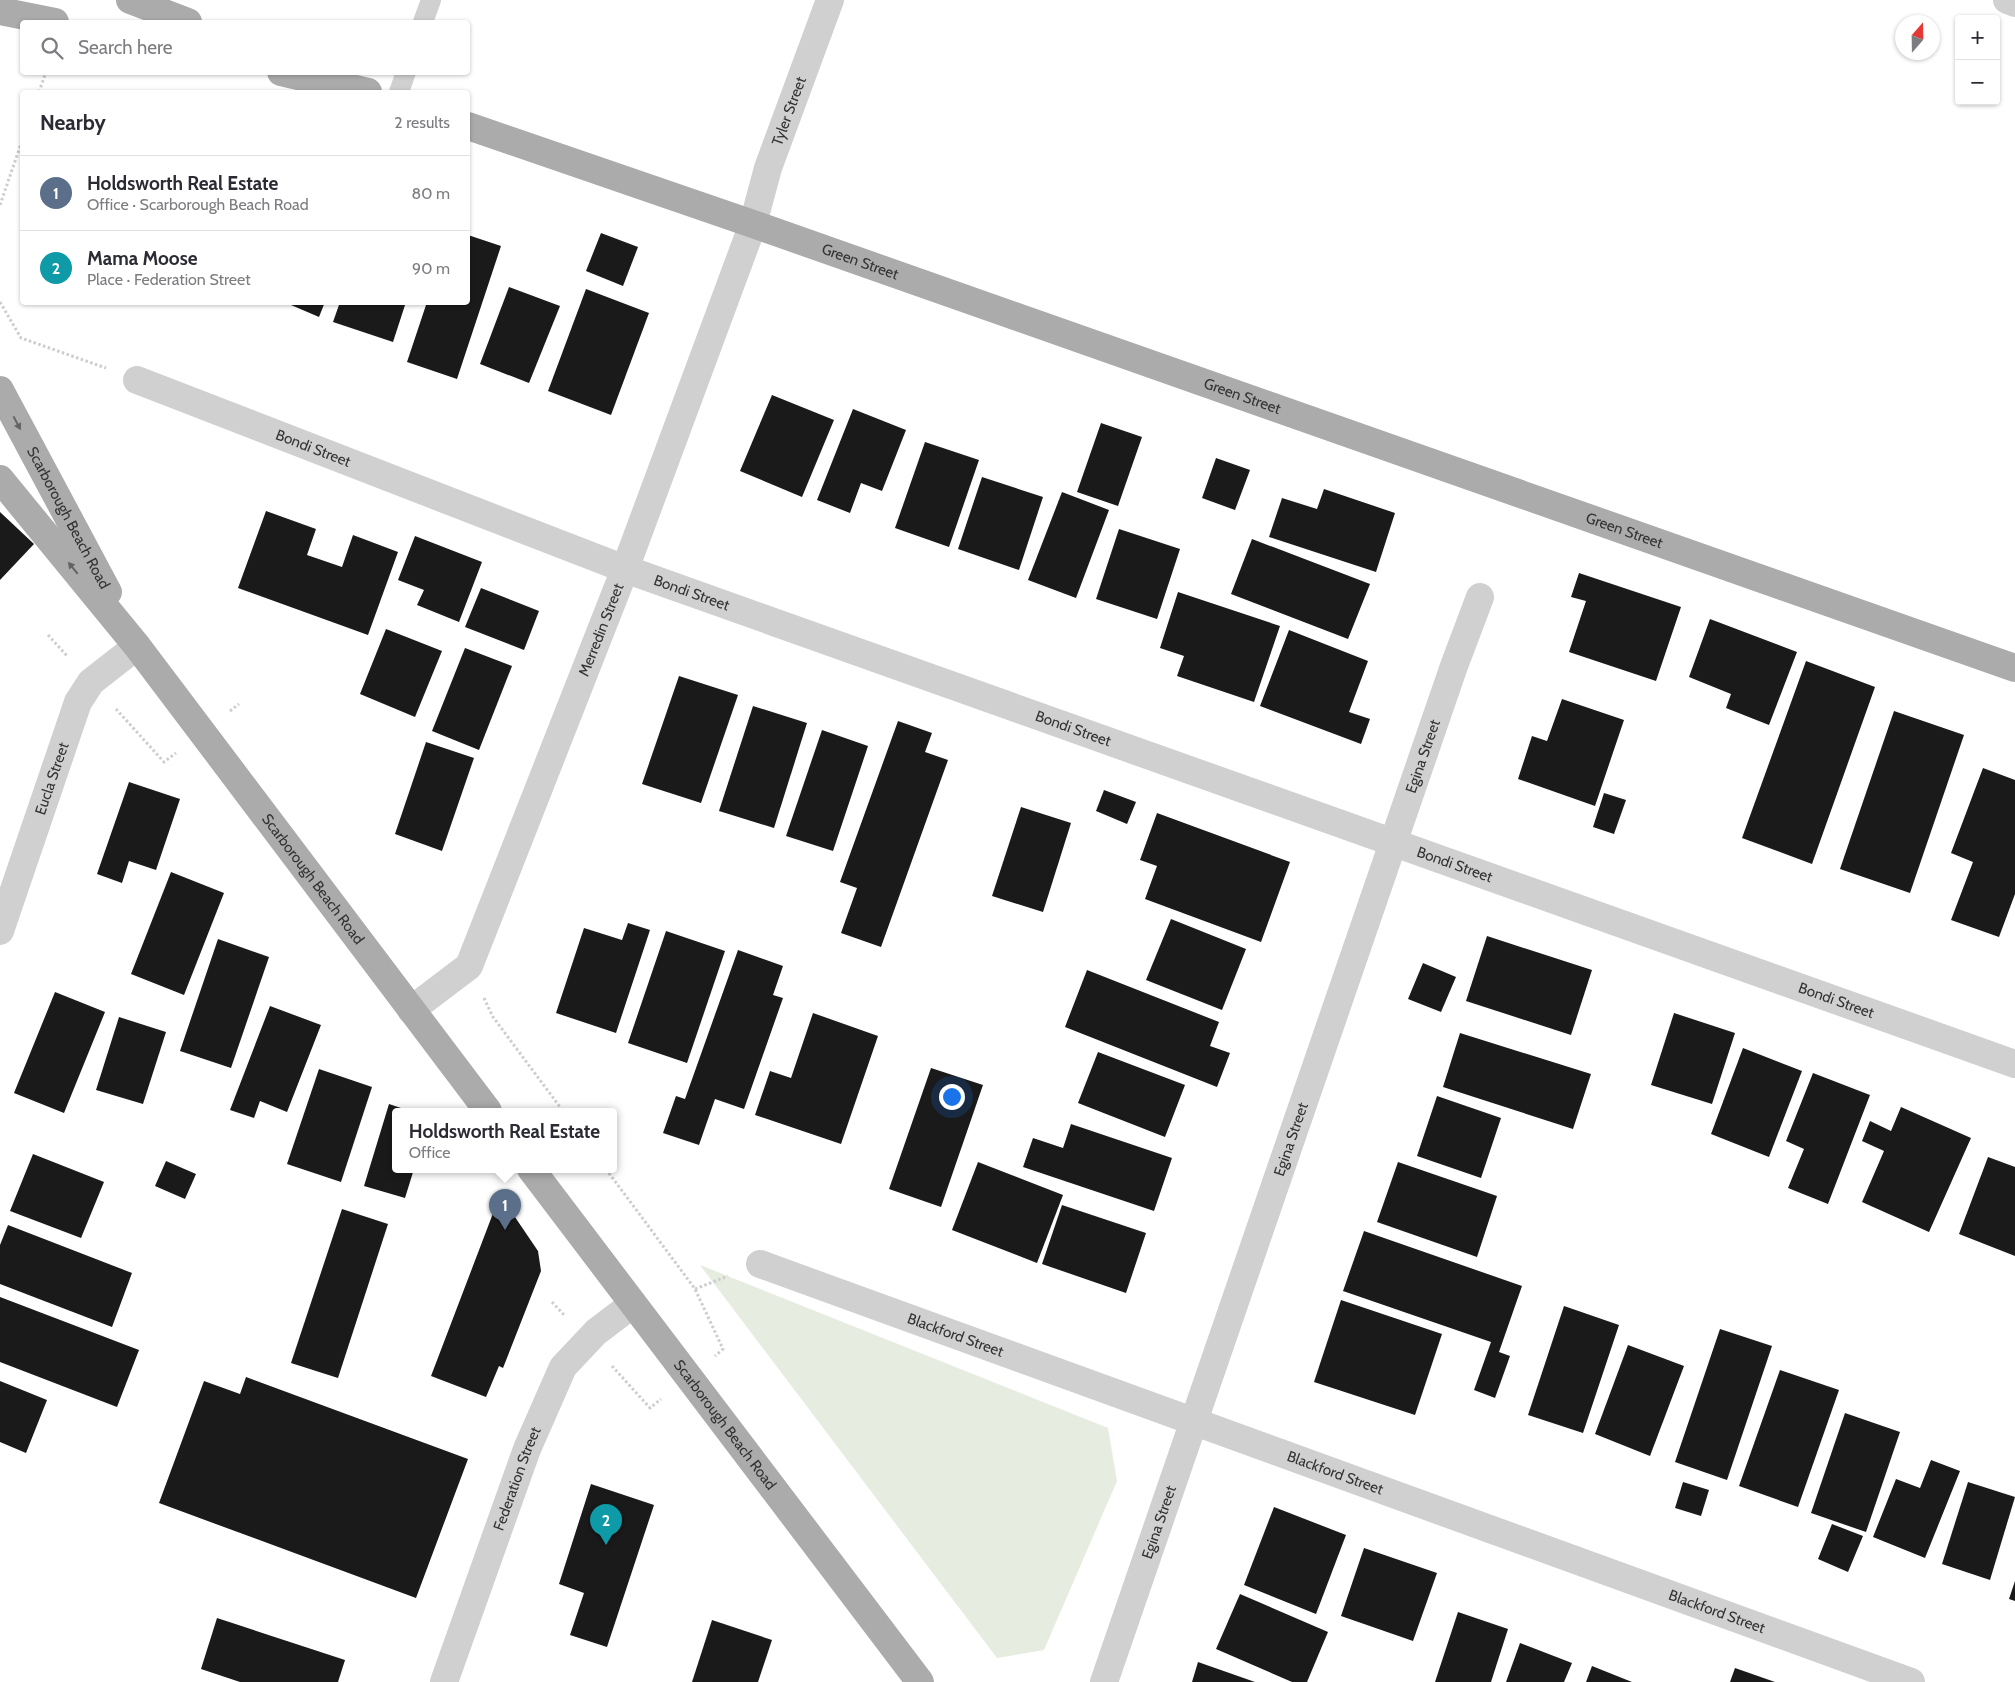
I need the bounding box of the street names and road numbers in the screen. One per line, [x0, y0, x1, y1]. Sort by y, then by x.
street label: Tyler Street [768, 74, 810, 148]
street label: Green Street [819, 240, 901, 284]
street label: Green Street [1201, 374, 1283, 418]
street label: Bondi Street [273, 426, 353, 471]
street label: Scarborough Beach Road [23, 444, 114, 592]
street label: Green Street [1583, 509, 1665, 552]
street label: Bondi Street [651, 571, 732, 614]
street label: Merredin Street [575, 581, 627, 679]
street label: Bondi Street [1033, 707, 1113, 750]
street label: Egina Street [1402, 717, 1444, 796]
street label: Eucla Street [31, 740, 73, 817]
street label: Scarborough Beach Road [258, 810, 368, 948]
street label: Bondi Street [1414, 843, 1495, 886]
street label: Bondi Street [1796, 979, 1876, 1022]
street label: Egina Street [1270, 1100, 1312, 1178]
street label: Blackford Street [905, 1309, 1006, 1361]
street label: Scarborough Beach Road [670, 1356, 780, 1493]
street label: Federation Street [490, 1424, 545, 1533]
street label: Blackford Street [1285, 1447, 1386, 1499]
street label: Egina Street [1138, 1483, 1180, 1561]
street label: Blackford Street [1666, 1586, 1767, 1637]

